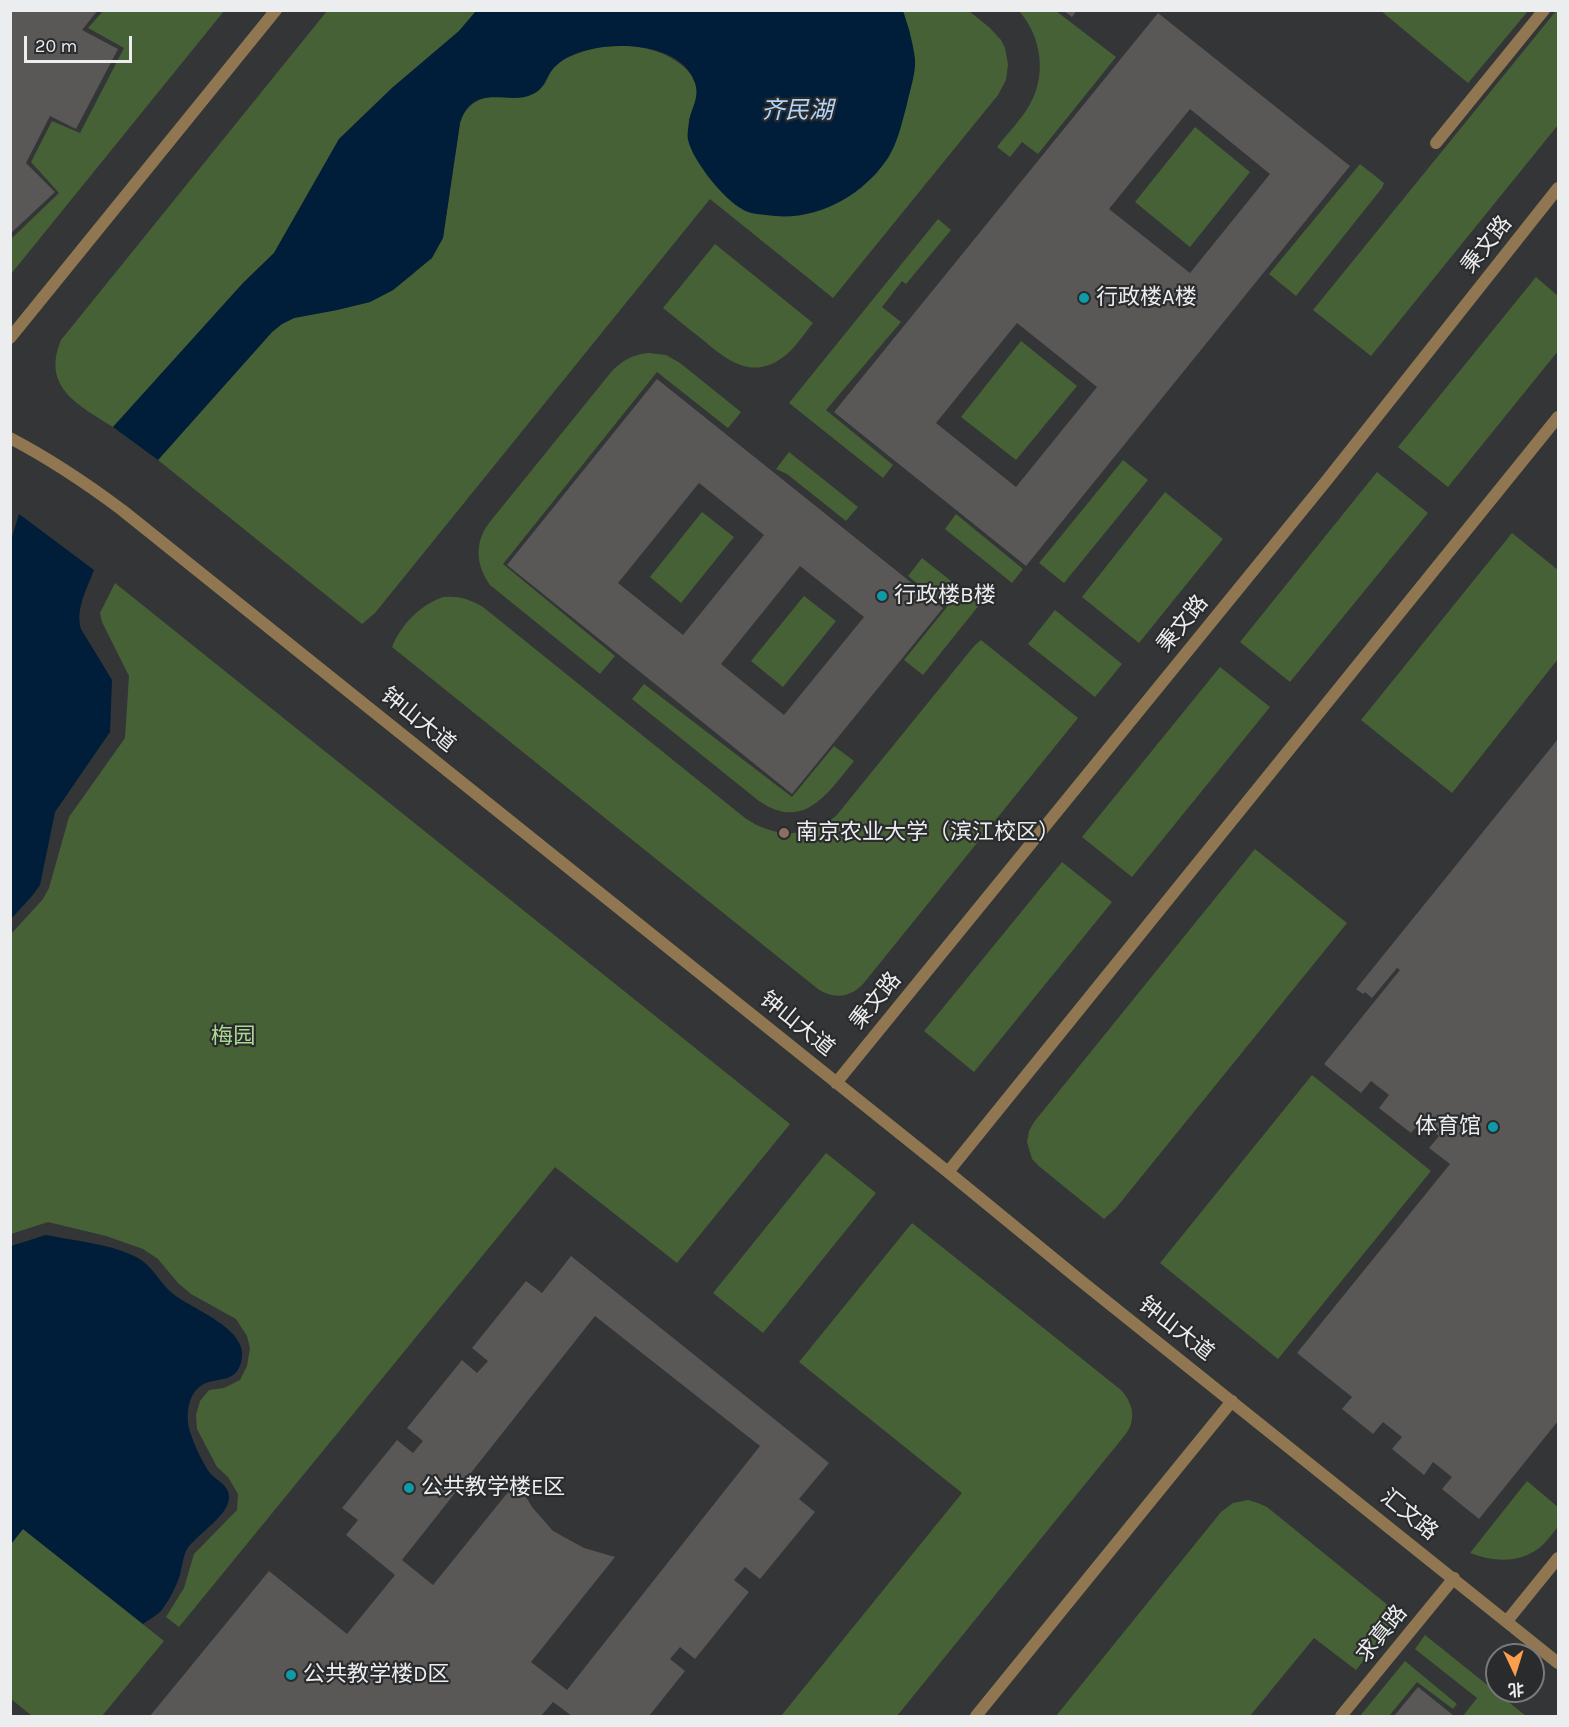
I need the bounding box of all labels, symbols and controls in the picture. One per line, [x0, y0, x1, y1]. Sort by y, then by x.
scale bar [27, 24, 135, 62]
text: 20 m [35, 35, 77, 57]
water label: 齐民湖 [761, 97, 833, 125]
street label: 秉文路 [1456, 211, 1518, 279]
place label: 行政楼A楼 [1096, 285, 1197, 311]
marker: 行政楼A楼 [1077, 291, 1091, 305]
place label: 行政楼B楼 [894, 583, 996, 609]
marker: 行政楼B楼 [875, 589, 889, 603]
street label: 秉文路 [1152, 590, 1214, 658]
street label: 钟山大道 [375, 682, 461, 758]
place label: 南京农业大学（滨江校区） [796, 820, 1060, 846]
marker: 南京农业大学（滨江校区） [777, 826, 791, 840]
street label: 秉文路 [845, 967, 907, 1035]
street label: 钟山大道 [754, 986, 840, 1062]
park label: 梅园 [211, 1024, 255, 1050]
place label: 体育馆 [1415, 1114, 1481, 1140]
marker: 体育馆 [1486, 1120, 1500, 1134]
street label: 钟山大道 [1133, 1292, 1219, 1366]
place label: 公共教学楼E区 [421, 1475, 565, 1501]
marker: 公共教学楼E区 [402, 1481, 416, 1495]
street label: 汇文路 [1375, 1484, 1443, 1546]
street label: 求真路 [1351, 1600, 1413, 1668]
north arrow [1485, 1643, 1545, 1703]
place label: 公共教学楼D区 [303, 1662, 450, 1688]
marker: 公共教学楼D区 [284, 1668, 298, 1682]
text: 北 [1508, 1679, 1525, 1699]

